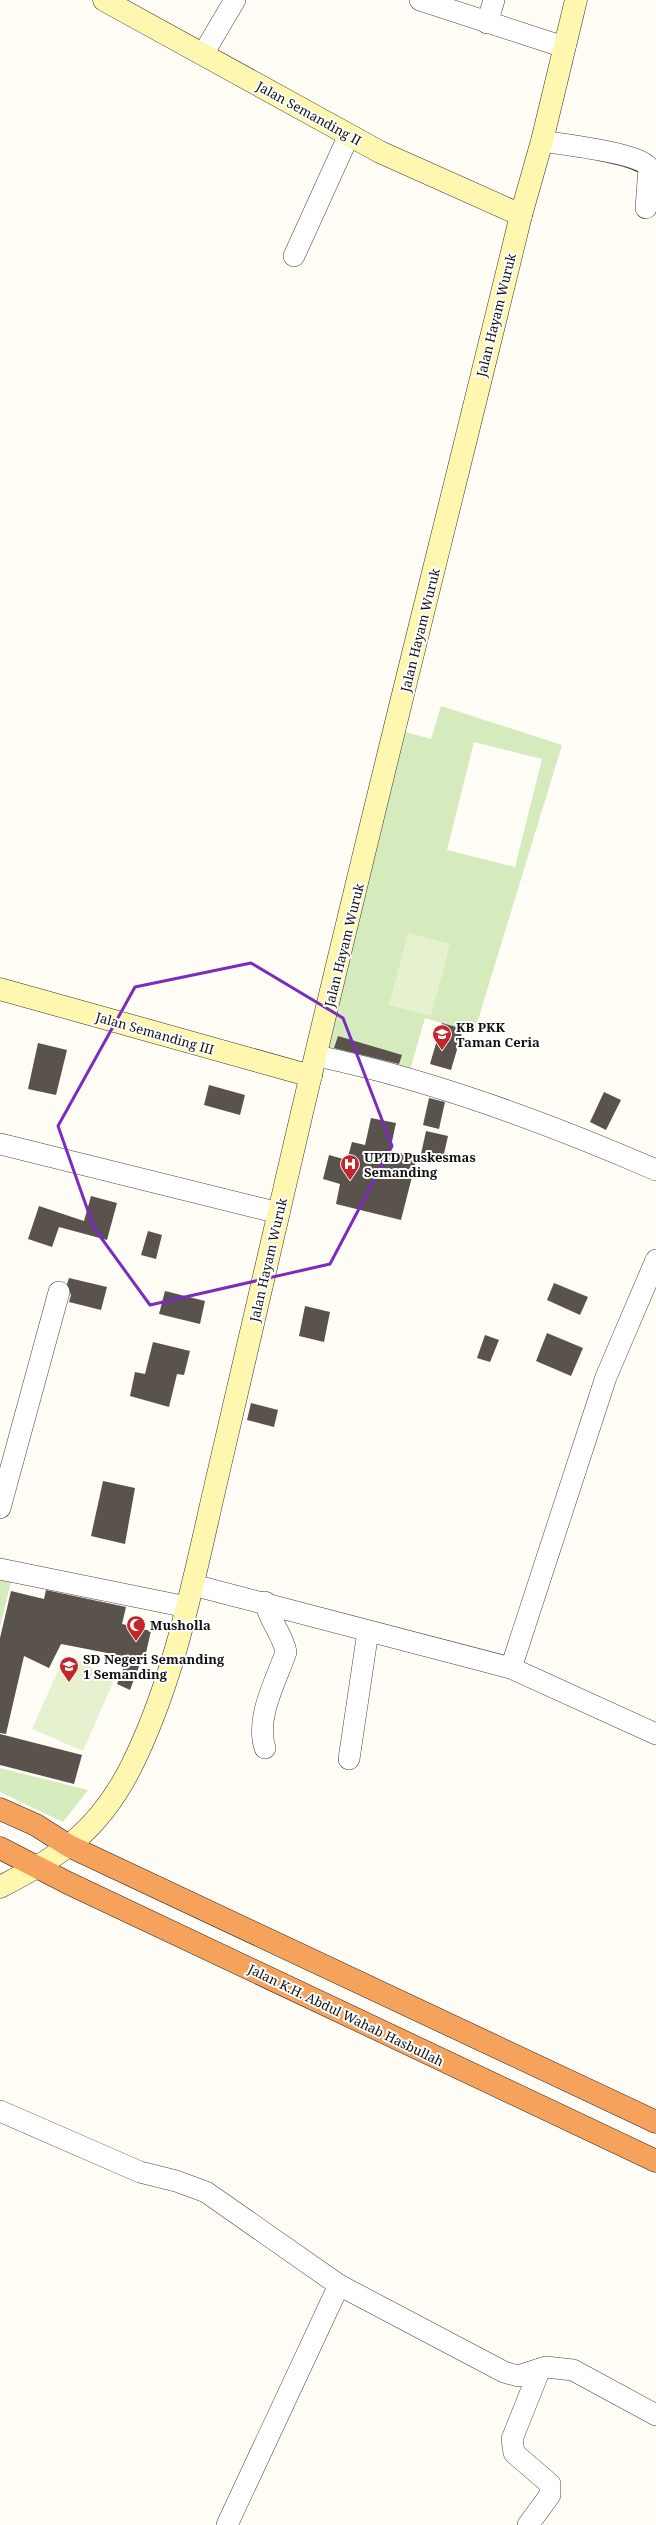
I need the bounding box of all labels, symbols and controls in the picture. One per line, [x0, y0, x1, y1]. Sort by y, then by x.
street label: Jalan Semanding II [252, 76, 365, 149]
street label: Jalan Hayam Wuruk [472, 251, 520, 380]
street label: Jalan Hayam Wuruk [396, 566, 444, 695]
street label: Jalan Hayam Wuruk [320, 881, 368, 1010]
street label: Jalan Semanding III [93, 1007, 216, 1059]
place label: KB PKK Taman Ceria [456, 1018, 540, 1051]
school or university icon: KB PKK Taman Ceria [431, 1023, 453, 1051]
place label: UPTD Puskesmas Semanding [364, 1148, 476, 1181]
hospital icon: UPTD Puskesmas Semanding [339, 1153, 361, 1181]
street label: Jalan Hayam Wuruk [245, 1196, 291, 1325]
mosque icon: Musholla [125, 1614, 147, 1642]
place label: Musholla [150, 1616, 211, 1634]
place label: SD Negeri Semanding 1 Semanding [83, 1650, 225, 1683]
school or university icon: SD Negeri Semanding 1 Semanding [58, 1655, 80, 1683]
street label: Jalan K.H. Abdul Wahab Hasbullah [244, 1959, 447, 2070]

